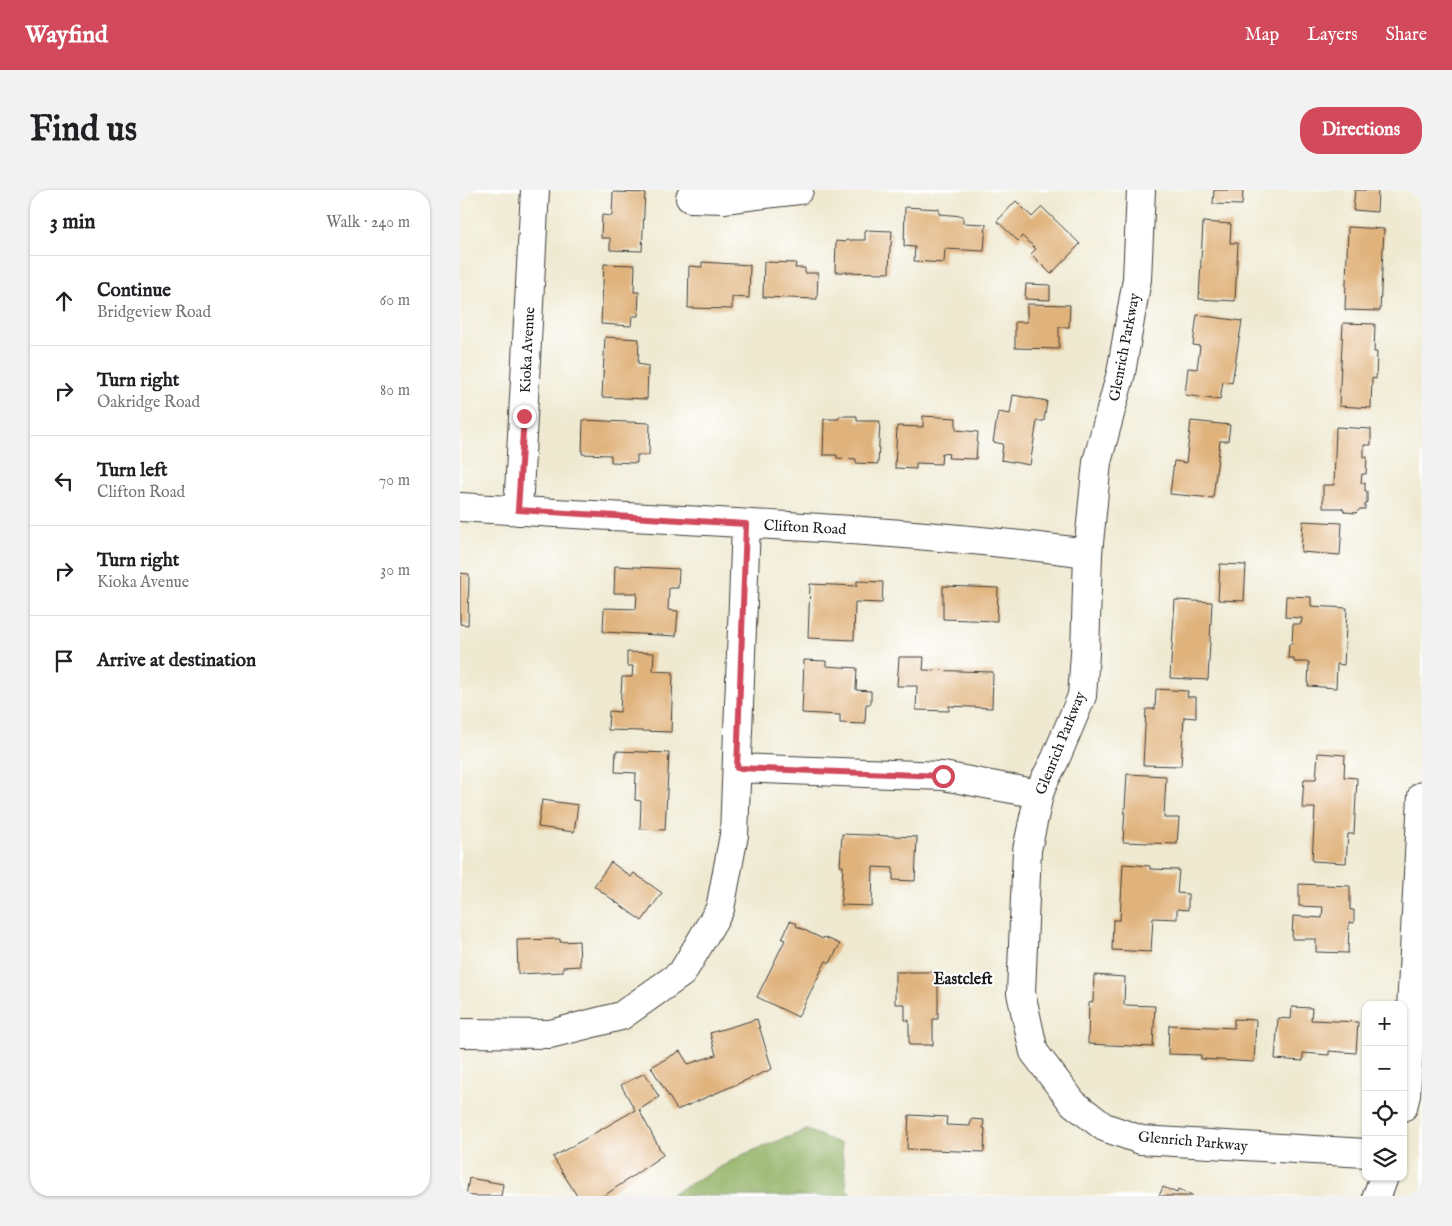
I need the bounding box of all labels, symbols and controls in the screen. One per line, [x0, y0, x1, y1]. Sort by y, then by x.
text: Wayfind [25, 20, 108, 51]
text: Map [1245, 24, 1279, 47]
text: Layers [1307, 24, 1358, 47]
text: Share [1386, 24, 1427, 47]
button: Directions [1300, 107, 1422, 154]
text: Find us [30, 108, 137, 153]
text: 3 min [50, 209, 95, 236]
text: Walk · 240 m [326, 213, 410, 233]
text: Continue [97, 279, 171, 303]
icon: ahead [50, 287, 78, 315]
text: 60 m [380, 291, 410, 311]
street label: Glenrich Parkway [1105, 291, 1144, 403]
text: Bridgeview Road [97, 303, 211, 323]
street label: Kioka Avenue [516, 306, 539, 394]
text: Turn right [97, 369, 179, 393]
icon: right [50, 377, 78, 405]
text: 80 m [380, 381, 410, 401]
text: Oakridge Road [97, 393, 200, 413]
route end [513, 405, 536, 428]
text: Turn left [97, 459, 168, 483]
icon: left [50, 467, 78, 495]
text: 70 m [379, 471, 410, 491]
text: Clifton Road [97, 483, 185, 503]
street label: Clifton Road [763, 516, 848, 539]
text: Turn right [97, 549, 179, 573]
icon: right [50, 557, 78, 585]
text: 30 m [380, 561, 410, 581]
text: Kioka Avenue [97, 573, 189, 593]
icon: arrive [50, 647, 78, 675]
text: Arrive at destination [97, 649, 256, 673]
street label: Glenrich Parkway [1031, 688, 1090, 798]
route start [932, 765, 955, 788]
district label: Eastcleft [934, 970, 993, 990]
map controls [1362, 1001, 1407, 1181]
button: + [1362, 1001, 1407, 1046]
button: − [1362, 1046, 1407, 1091]
button: locate [1362, 1091, 1407, 1136]
street label: Glenrich Parkway [1137, 1127, 1249, 1156]
button: layers [1362, 1136, 1407, 1181]

